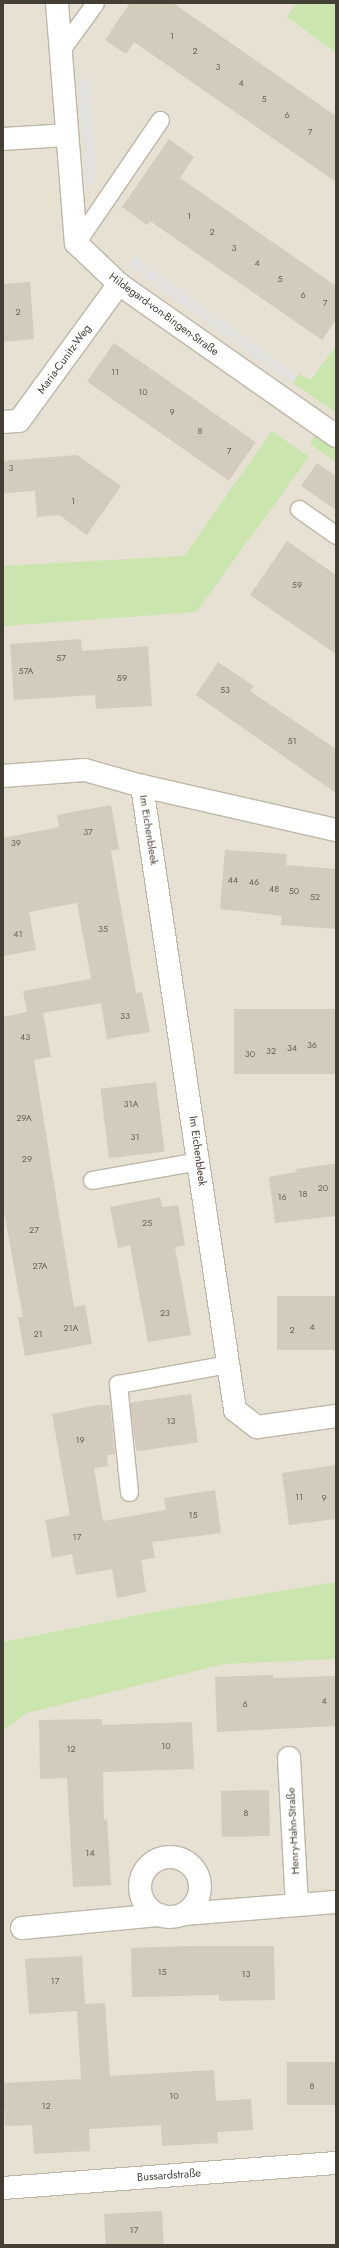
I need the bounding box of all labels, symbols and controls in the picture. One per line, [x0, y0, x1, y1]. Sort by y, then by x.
house number: 1 [170, 31, 174, 41]
house number: 2 [192, 46, 198, 56]
house number: 3 [216, 62, 220, 72]
house number: 4 [238, 78, 244, 88]
house number: 5 [261, 94, 267, 104]
house number: 6 [284, 110, 290, 120]
house number: 7 [308, 127, 312, 137]
house number: 1 [187, 211, 191, 221]
house number: 2 [209, 227, 215, 237]
house number: 3 [232, 243, 236, 253]
house number: 4 [254, 258, 260, 268]
street label: Hildegard-von-Bingen-Straße [107, 270, 221, 358]
house number: 5 [277, 274, 283, 284]
house number: 6 [300, 290, 306, 300]
house number: 7 [323, 298, 327, 308]
house number: 2 [15, 307, 21, 317]
street label: Maria-Cunitz-Weg [34, 322, 94, 396]
house number: 11 [111, 367, 119, 377]
house number: 10 [138, 387, 148, 397]
house number: 9 [169, 407, 175, 417]
house number: 8 [198, 426, 202, 436]
house number: 7 [227, 446, 231, 456]
house number: 3 [9, 463, 13, 473]
house number: 1 [71, 496, 75, 506]
house number: 59 [292, 580, 302, 590]
house number: 57 [56, 653, 66, 663]
house number: 57A [19, 666, 33, 676]
house number: 59 [117, 673, 127, 683]
house number: 53 [220, 685, 230, 695]
house number: 51 [287, 736, 297, 746]
street label: Im Eichenbleek [137, 794, 161, 866]
house number: 37 [83, 827, 93, 837]
house number: 39 [11, 838, 21, 848]
house number: 44 [228, 875, 238, 885]
house number: 46 [249, 877, 259, 887]
house number: 48 [269, 884, 279, 894]
house number: 50 [289, 886, 299, 896]
house number: 52 [310, 892, 320, 902]
house number: 35 [98, 924, 108, 934]
house number: 41 [13, 929, 23, 939]
house number: 33 [120, 1011, 130, 1021]
house number: 43 [20, 1032, 30, 1042]
house number: 36 [307, 1040, 317, 1050]
house number: 34 [287, 1043, 297, 1053]
house number: 32 [266, 1046, 276, 1056]
house number: 30 [245, 1049, 255, 1059]
house number: 31A [124, 1099, 138, 1109]
house number: 29A [16, 1113, 32, 1123]
street label: Im Eichenbleek [187, 1115, 209, 1187]
house number: 31 [131, 1132, 139, 1142]
house number: 29 [22, 1154, 32, 1164]
house number: 20 [318, 1183, 328, 1193]
house number: 18 [299, 1189, 307, 1199]
house number: 16 [277, 1192, 287, 1202]
house number: 25 [142, 1218, 152, 1228]
house number: 27 [29, 1225, 39, 1235]
house number: 27A [33, 1261, 47, 1271]
house number: 23 [160, 1308, 170, 1318]
house number: 4 [309, 1322, 315, 1332]
house number: 21A [63, 1323, 79, 1333]
house number: 2 [289, 1325, 295, 1335]
house number: 21 [33, 1329, 43, 1339]
house number: 13 [167, 1416, 175, 1426]
house number: 19 [75, 1435, 85, 1445]
house number: 11 [295, 1492, 303, 1502]
house number: 9 [321, 1493, 327, 1503]
house number: 15 [188, 1510, 198, 1520]
house number: 17 [73, 1532, 81, 1542]
house number: 4 [321, 1696, 327, 1706]
house number: 6 [242, 1699, 248, 1709]
house number: 10 [161, 1741, 171, 1751]
house number: 12 [66, 1744, 76, 1754]
street label: Henry-Hahn-Straße [284, 1787, 302, 1875]
house number: 8 [244, 1808, 248, 1818]
house number: 14 [85, 1848, 95, 1858]
house number: 15 [157, 1967, 167, 1977]
house number: 13 [242, 1969, 250, 1979]
house number: 17 [51, 1976, 59, 1986]
house number: 8 [310, 2081, 314, 2091]
house number: 10 [169, 2091, 179, 2101]
house number: 12 [41, 2101, 51, 2111]
street label: Bussardstraße [137, 2166, 201, 2184]
house number: 17 [130, 2225, 138, 2235]

